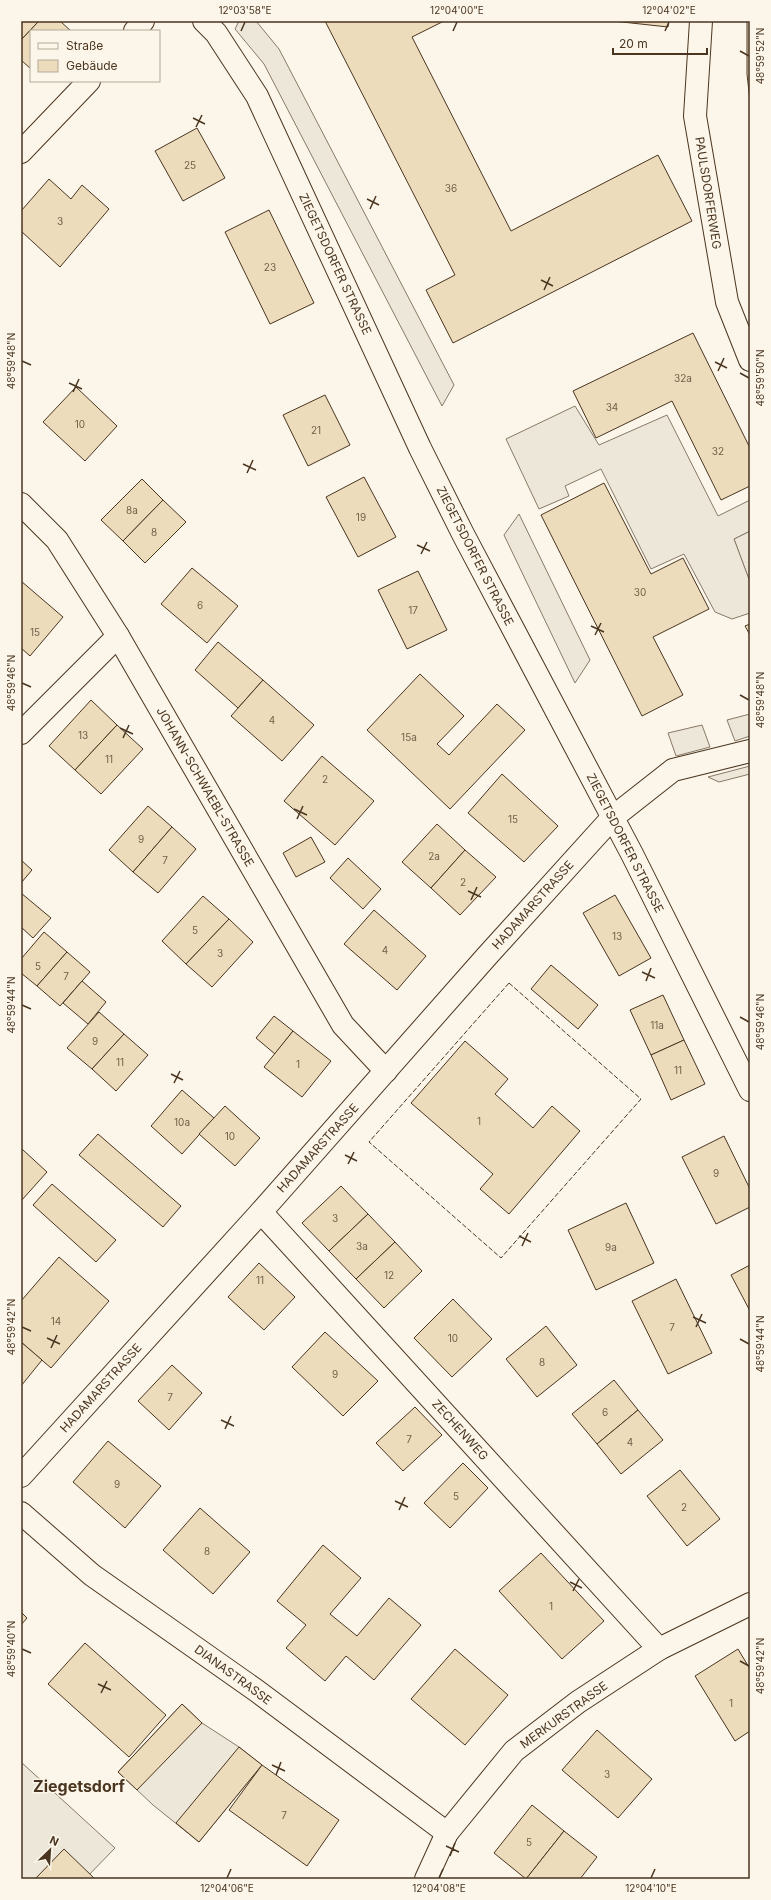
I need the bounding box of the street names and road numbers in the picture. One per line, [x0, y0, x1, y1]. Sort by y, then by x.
street label: PAULSDORFERWEG [692, 136, 725, 250]
street label: ZIEGETSDORFER STRASSE [296, 191, 375, 337]
street label: ZIEGETSDORFER STRASSE [434, 483, 517, 628]
street label: JOHANN-SCHWAEBL-STRASSE [153, 704, 257, 869]
street label: ZIEGETSDORFER STRASSE [584, 770, 667, 915]
street label: HADAMARSTRASSE [489, 857, 577, 952]
street label: HADAMARSTRASSE [274, 1100, 362, 1195]
street label: HADAMARSTRASSE [57, 1340, 145, 1435]
street label: ZECHENWEG [429, 1396, 492, 1463]
street label: DIANASTRASSE [192, 1642, 275, 1708]
street label: MERKURSTRASSE [517, 1678, 610, 1751]

